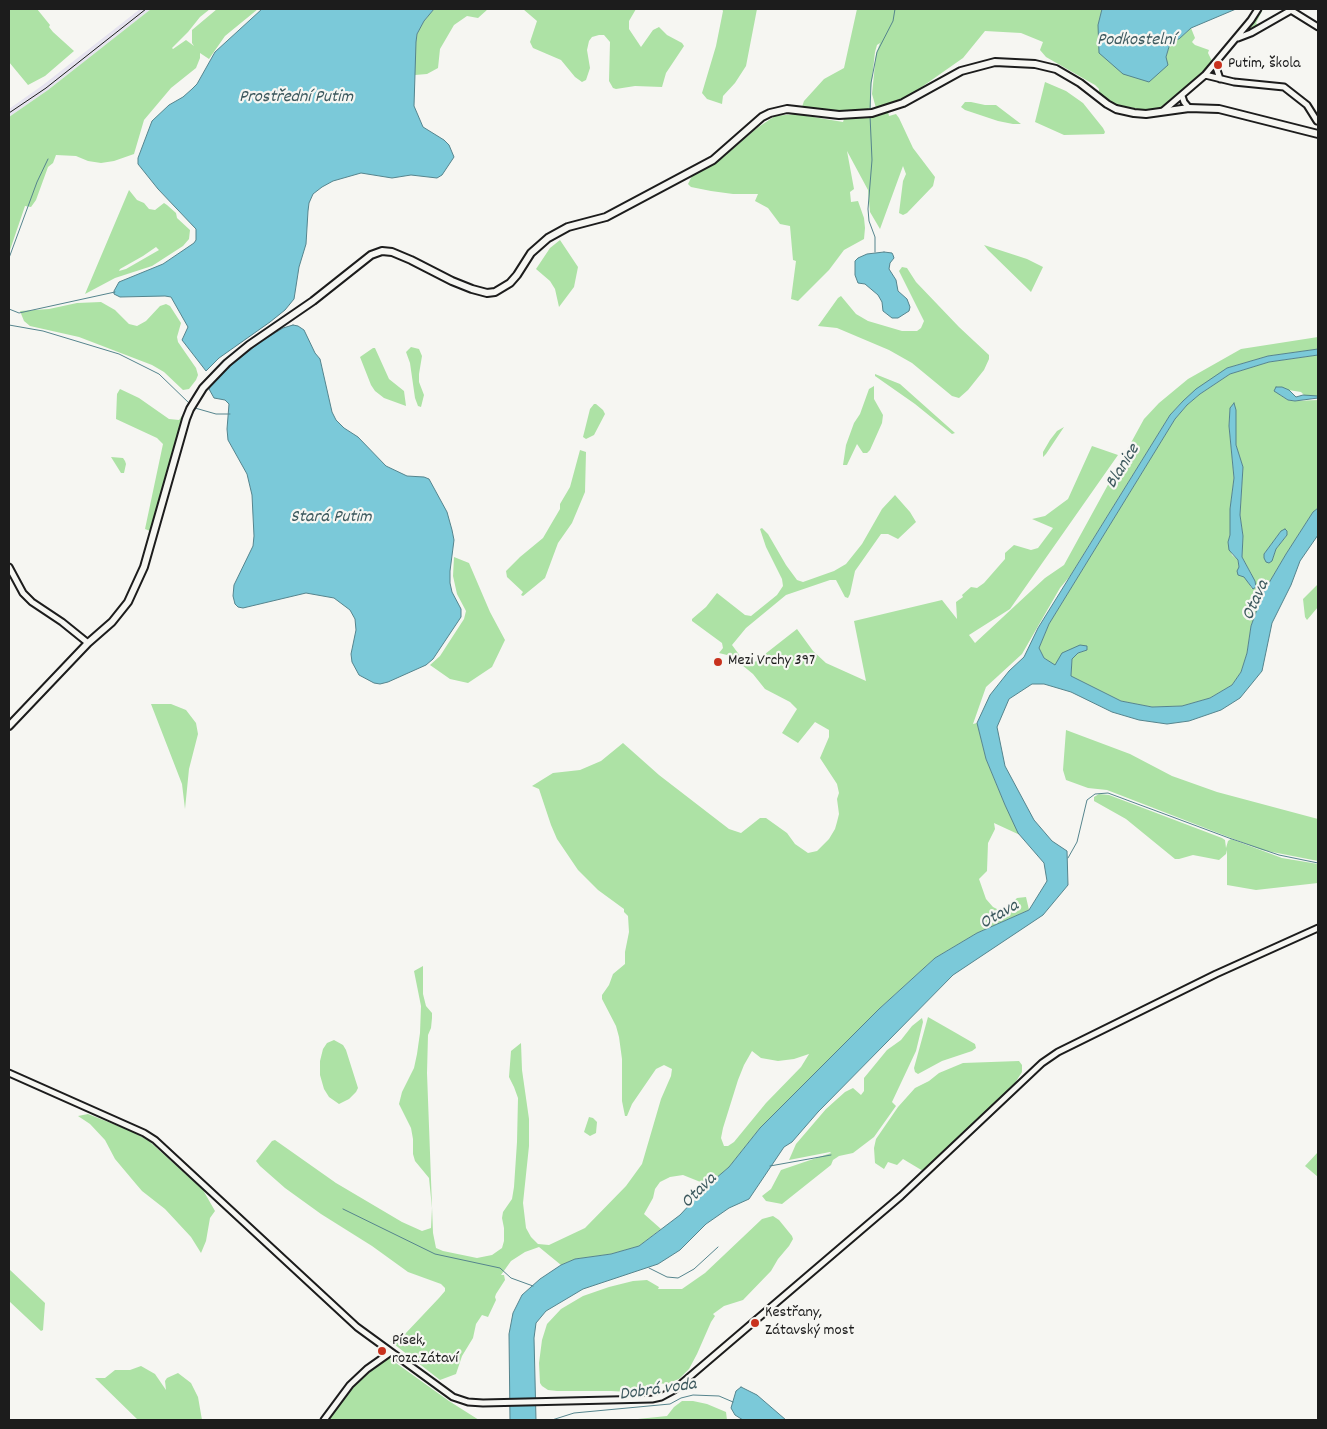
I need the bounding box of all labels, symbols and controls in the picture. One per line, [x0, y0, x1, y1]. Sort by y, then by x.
water label: Podkostelní [1097, 31, 1175, 53]
place label: Putim, škola [1228, 55, 1301, 75]
marker: Putim, škola [1212, 59, 1224, 71]
water label: Prostřední Putim [239, 88, 353, 110]
water label: Blanice [1102, 441, 1146, 493]
water label: Stará Putim [290, 508, 372, 530]
water label: Otava [1239, 578, 1275, 624]
place label: Mezi Vrchy 397 [728, 652, 815, 672]
marker: Mezi Vrchy 397 [712, 656, 724, 668]
water label: Otava [977, 896, 1023, 936]
water label: Otava [678, 1170, 722, 1214]
place label: Kestřany, Zátavský most [765, 1304, 854, 1342]
marker: Kestřany, Zátavský most [749, 1317, 761, 1329]
place label: Písek, rozc.Zátaví [392, 1332, 458, 1370]
marker: Písek, rozc.Zátaví [376, 1345, 388, 1357]
water label: Dobrá voda [618, 1375, 698, 1407]

